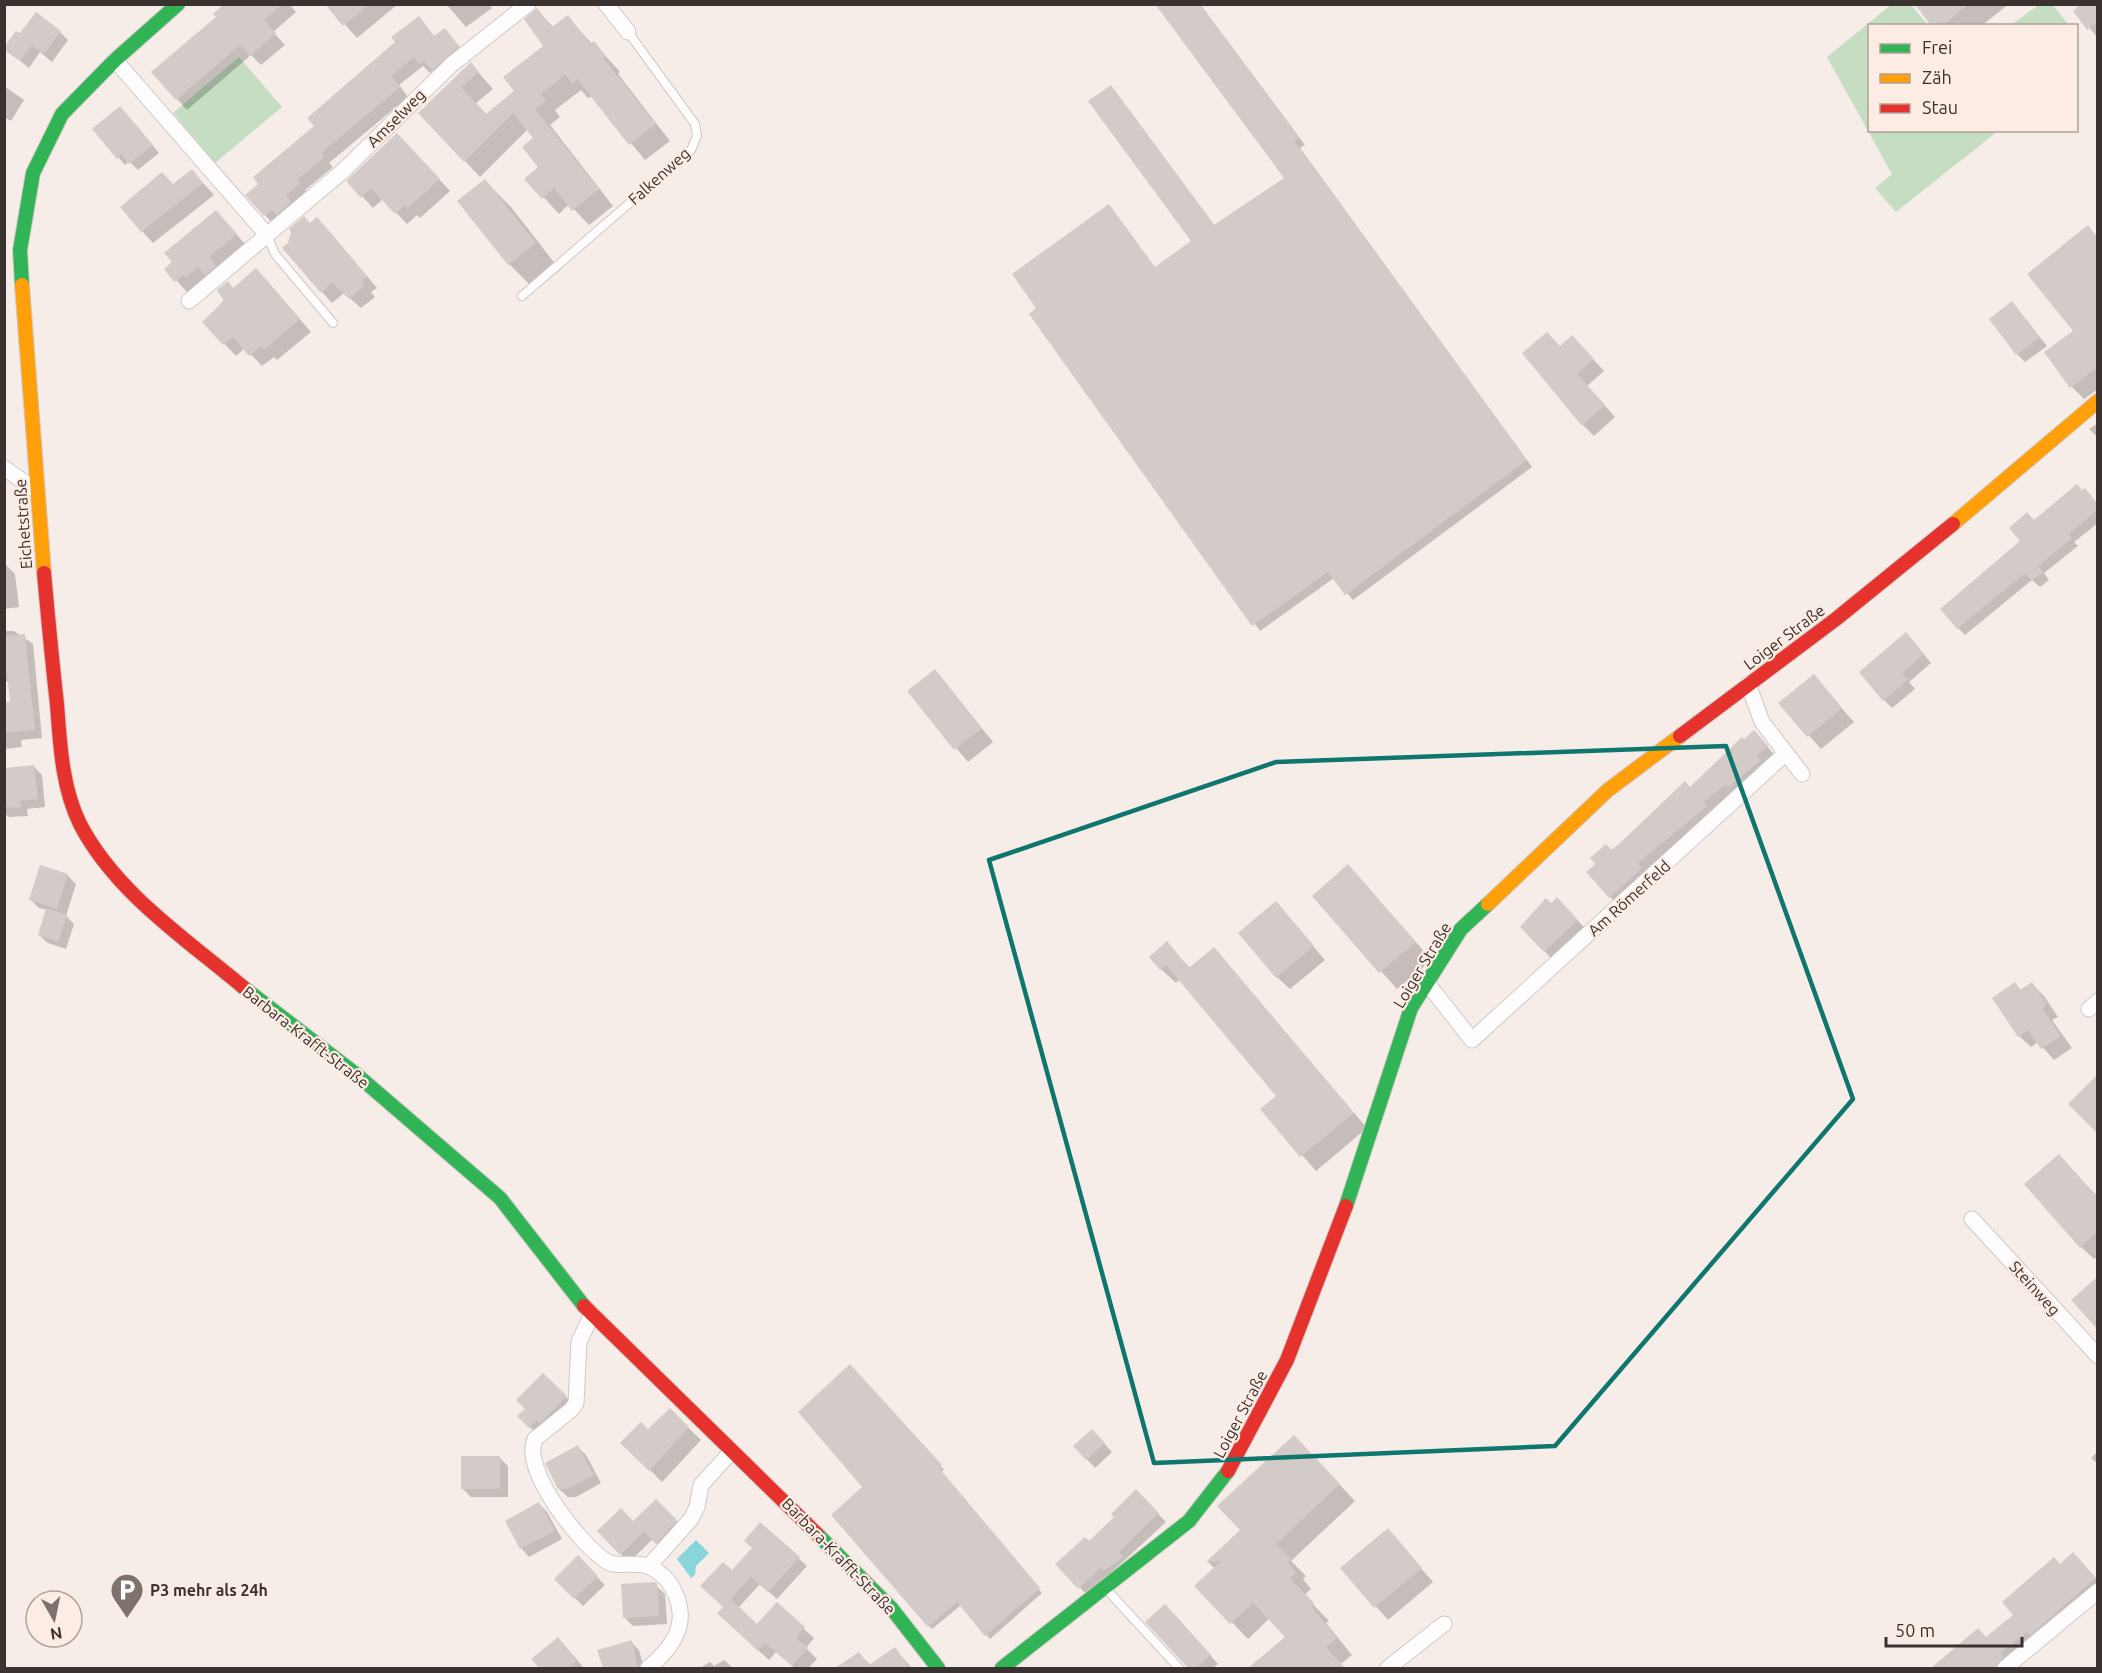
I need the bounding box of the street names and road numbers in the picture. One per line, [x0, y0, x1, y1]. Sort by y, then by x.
street label: Amselweg [363, 85, 429, 151]
street label: Falkenweg [625, 144, 693, 208]
street label: Eichetstraße [11, 478, 35, 570]
street label: Loiger Straße [1740, 601, 1828, 673]
street label: Am Römerfeld [1584, 856, 1674, 940]
street label: Loiger Straße [1389, 919, 1455, 1011]
street label: Barbara-Krafft-Straße [239, 982, 373, 1092]
street label: Steinweg [2006, 1257, 2064, 1319]
street label: Loiger Straße [1209, 1367, 1271, 1461]
street label: Barbara-Krafft-Straße [779, 1494, 899, 1618]

